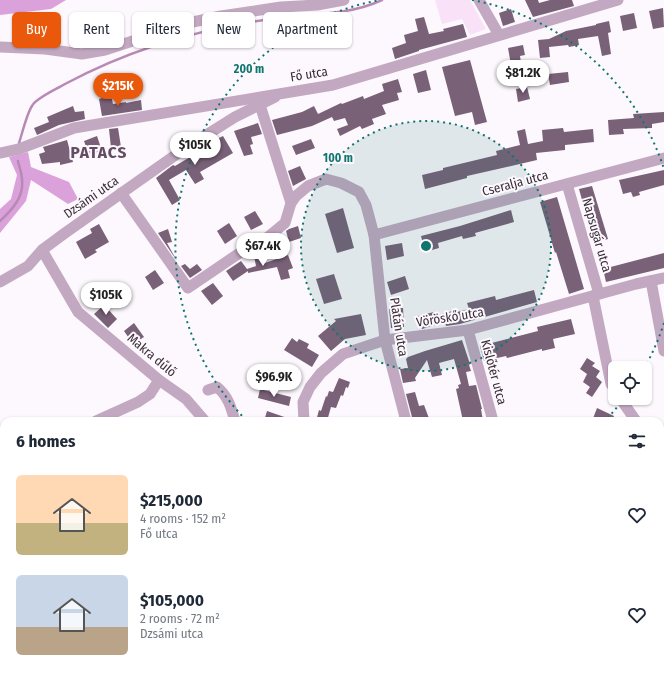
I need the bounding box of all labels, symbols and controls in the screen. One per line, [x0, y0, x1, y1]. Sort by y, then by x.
chip: Buy [12, 12, 61, 48]
chip: Rent [69, 12, 124, 48]
chip: Filters [132, 12, 194, 48]
chip: New [202, 12, 255, 48]
chip: Apartment [263, 12, 352, 48]
pin: $81.2K [490, 60, 556, 94]
text: 200 m [233, 62, 264, 76]
street label: Fő utca [289, 64, 329, 84]
text: $81.2K [505, 65, 541, 80]
pin: $215K [90, 73, 146, 107]
text: $215K [102, 78, 134, 93]
pin: $105K [167, 132, 223, 166]
text: $105K [179, 137, 211, 152]
district label: PATACS [71, 142, 127, 163]
text: 100 m [323, 151, 353, 165]
street label: Cseralja utca [480, 167, 550, 199]
street label: Dzsámi utca [61, 173, 121, 221]
street label: Napsugár utca [579, 196, 615, 274]
pin: $67.4K [230, 233, 296, 267]
text: $67.4K [245, 238, 281, 253]
centre of rings [419, 239, 433, 253]
pin: $105K [78, 282, 134, 316]
text: $105K [90, 287, 122, 302]
street label: Platán utca [387, 296, 411, 358]
street label: Vöröskő utca [415, 304, 485, 330]
street label: Makra dűlő [125, 330, 180, 380]
street label: Kislőtér utca [478, 338, 510, 406]
map controls [608, 361, 652, 405]
button: locate [608, 361, 652, 405]
pin: $96.9K [241, 364, 307, 398]
text: $96.9K [256, 369, 292, 384]
icon: filters [626, 430, 648, 452]
text: 6 homes [16, 431, 75, 452]
text: $215,000 [140, 490, 203, 511]
icon: home [48, 491, 96, 539]
icon: heart [626, 504, 648, 526]
text: 4 rooms · 152 m² [140, 511, 226, 526]
text: Fő utca [140, 526, 178, 541]
text: $105,000 [140, 590, 204, 611]
icon: home [48, 591, 96, 639]
icon: heart [626, 604, 648, 626]
text: 2 rooms · 72 m² [140, 611, 220, 626]
text: Dzsámi utca [140, 626, 203, 641]

